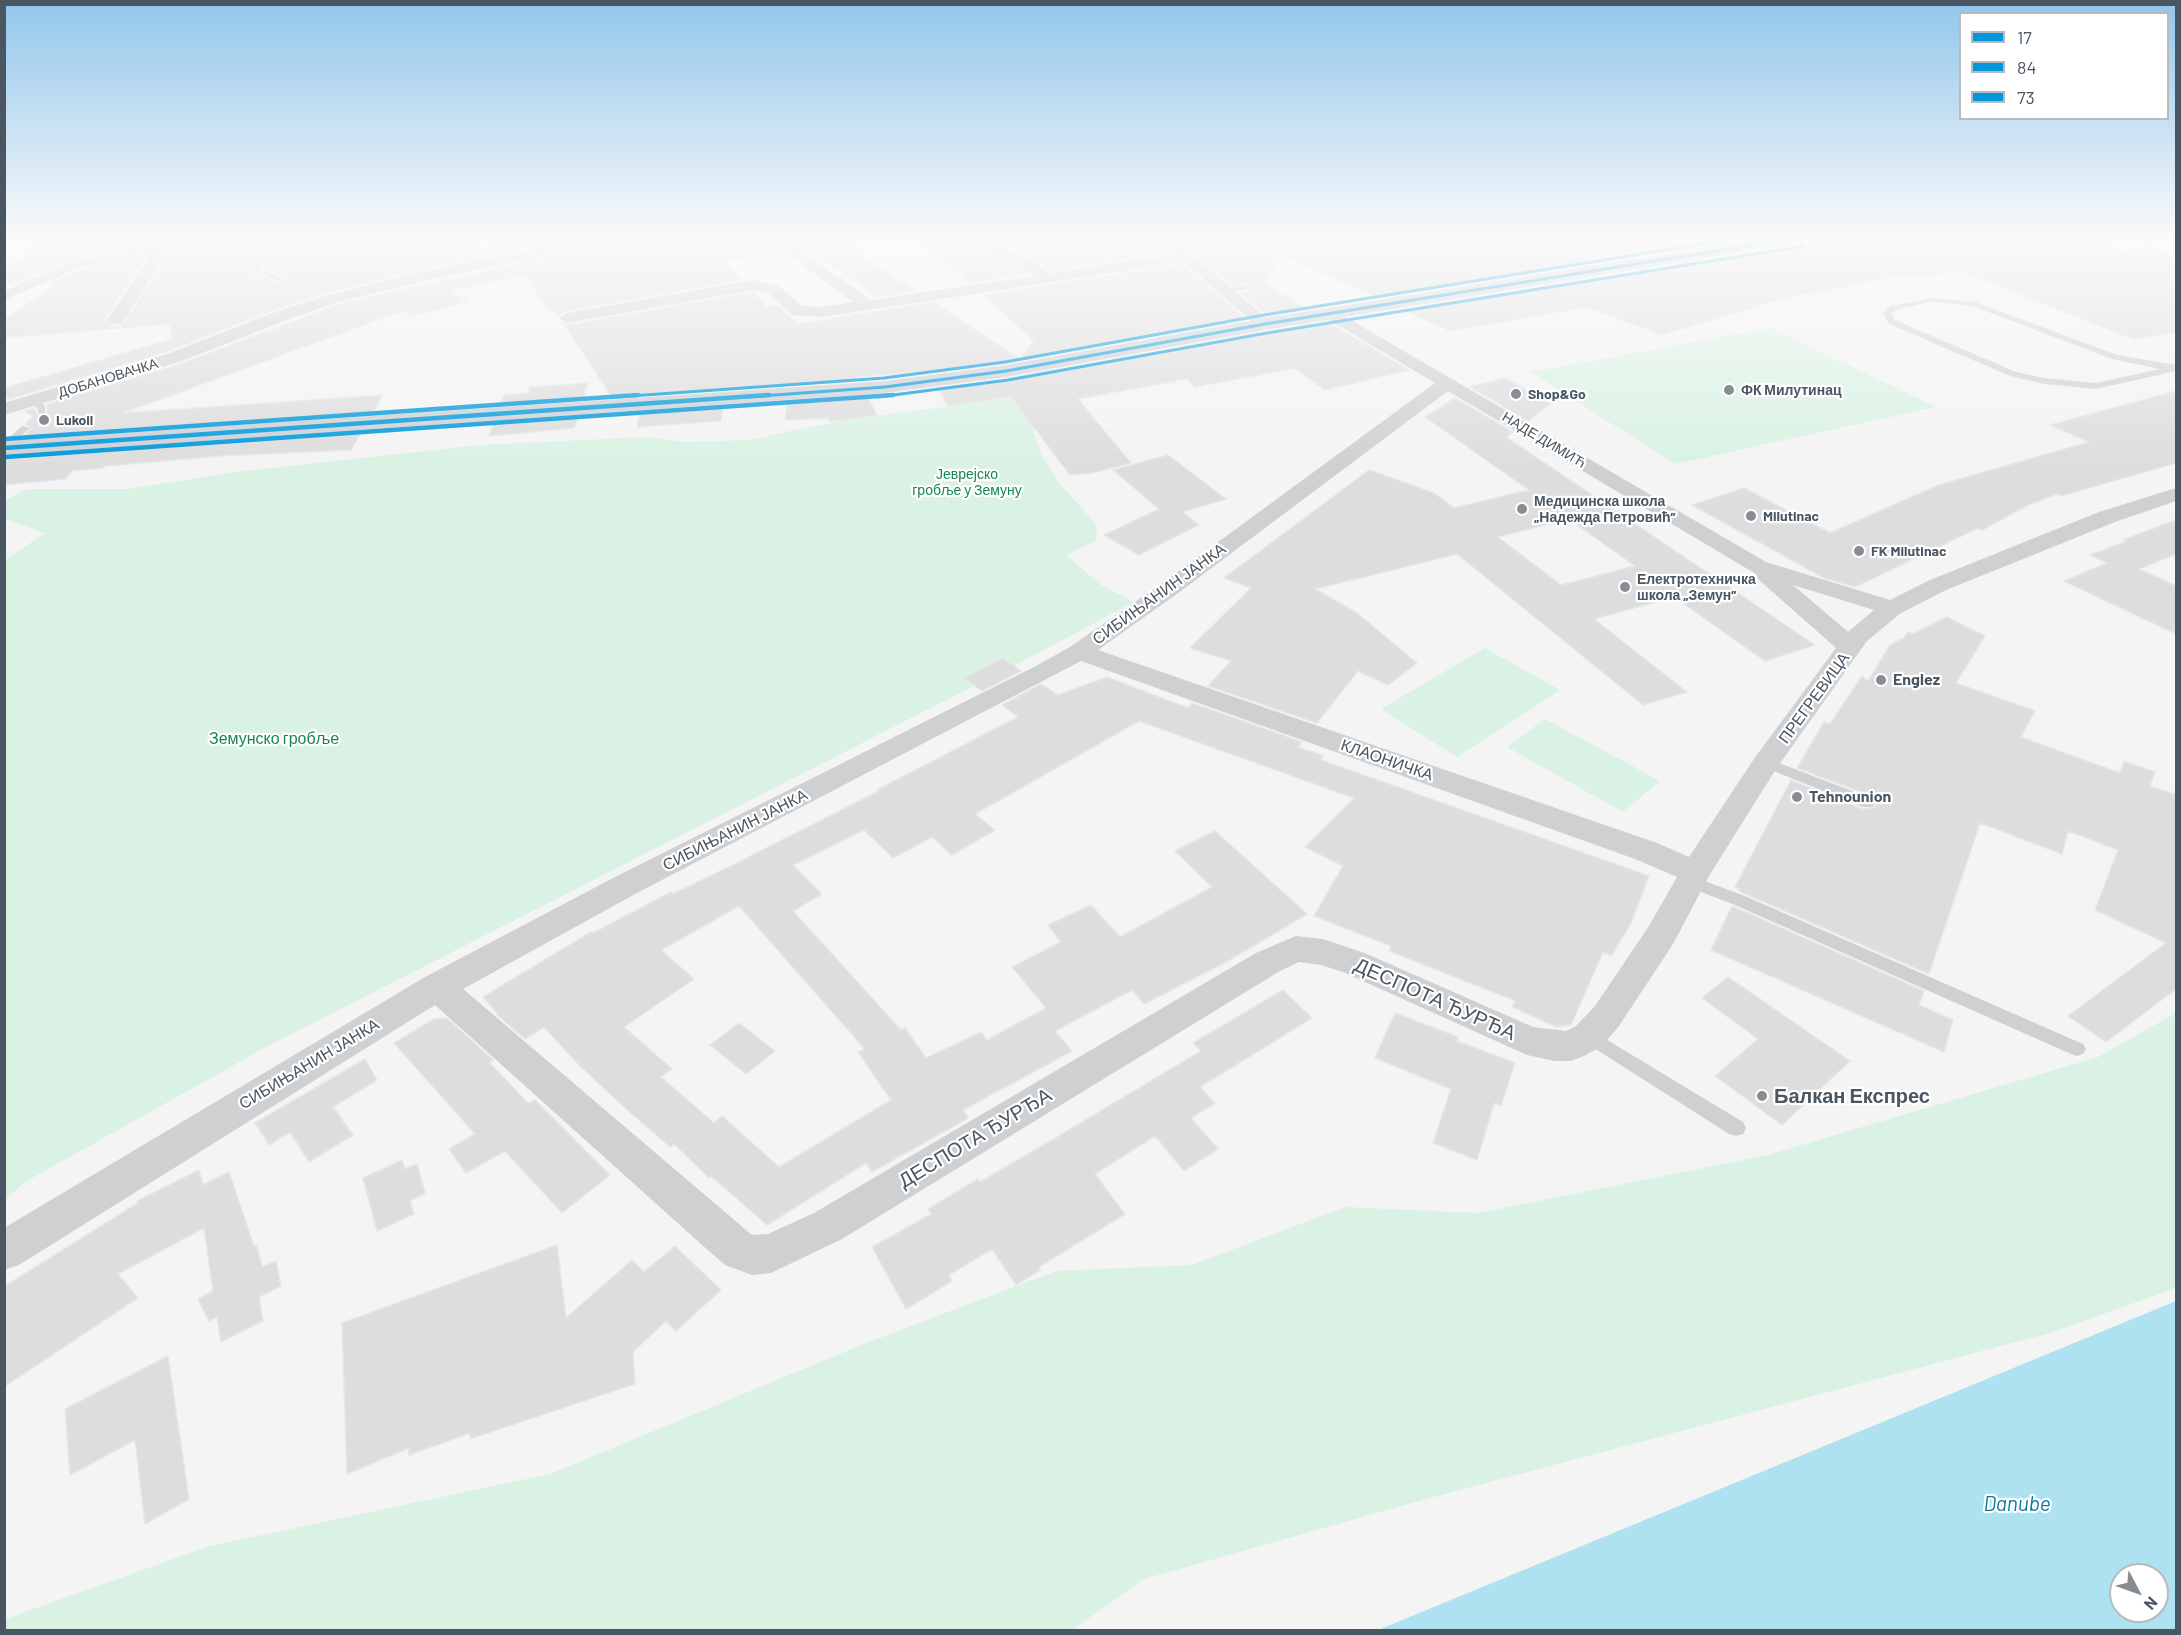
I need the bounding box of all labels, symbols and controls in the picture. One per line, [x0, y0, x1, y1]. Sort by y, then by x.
legend [1959, 12, 2169, 120]
text: 17 [2017, 26, 2032, 48]
text: 84 [2017, 56, 2036, 78]
text: 73 [2017, 86, 2035, 108]
street label: ДОБАНОВАЧКА [56, 355, 160, 401]
place label: ФК Милутинац [1741, 382, 1842, 398]
marker: ФК Милутинац [1722, 383, 1736, 397]
place label: Shop&Go [1528, 386, 1586, 402]
marker: Shop&Go [1509, 387, 1523, 401]
street label: НАДЕ ДИМИЋ [1499, 408, 1589, 472]
place label: Lukoil [56, 412, 93, 428]
marker: Lukoil [37, 413, 51, 427]
park label: Јеврејско гробље у Земуну [912, 466, 1022, 498]
place label: Медицинска школа „Надежда Петровић” [1534, 493, 1676, 526]
marker: Медицинска школа „Надежда Петровић” [1515, 502, 1529, 516]
place label: Milutinac [1763, 508, 1819, 524]
marker: Milutinac [1744, 509, 1758, 523]
street label: СИБИЊАНИН ЈАНКА [1089, 539, 1229, 649]
place label: FK Milutinac [1871, 543, 1946, 559]
marker: FK Milutinac [1852, 544, 1866, 558]
place label: Електротехничка школа „Земун” [1637, 571, 1756, 604]
marker: Електротехничка школа „Земун” [1618, 580, 1632, 594]
street label: ПРЕГРЕВИЦА [1775, 649, 1853, 747]
place label: Englez [1893, 670, 1940, 690]
marker: Englez [1874, 673, 1888, 687]
park label: Земунско гробље [209, 729, 339, 749]
street label: КЛАОНИЧКА [1338, 735, 1436, 785]
street label: СИБИЊАНИН ЈАНКА [659, 785, 811, 875]
place label: Tehnounion [1809, 787, 1891, 807]
marker: Tehnounion [1790, 790, 1804, 804]
street label: ДЕСПОТА ЂУРЂА [1351, 953, 1519, 1045]
street label: СИБИЊАНИН ЈАНКА [236, 1015, 382, 1113]
street label: ДЕСПОТА ЂУРЂА [894, 1083, 1056, 1193]
place label: Балкан Експрес [1774, 1084, 1930, 1108]
marker: Балкан Експрес [1755, 1089, 1769, 1103]
water label: Danube [1983, 1491, 2051, 1517]
north arrow [2109, 1563, 2169, 1623]
text: N [2141, 1594, 2162, 1614]

